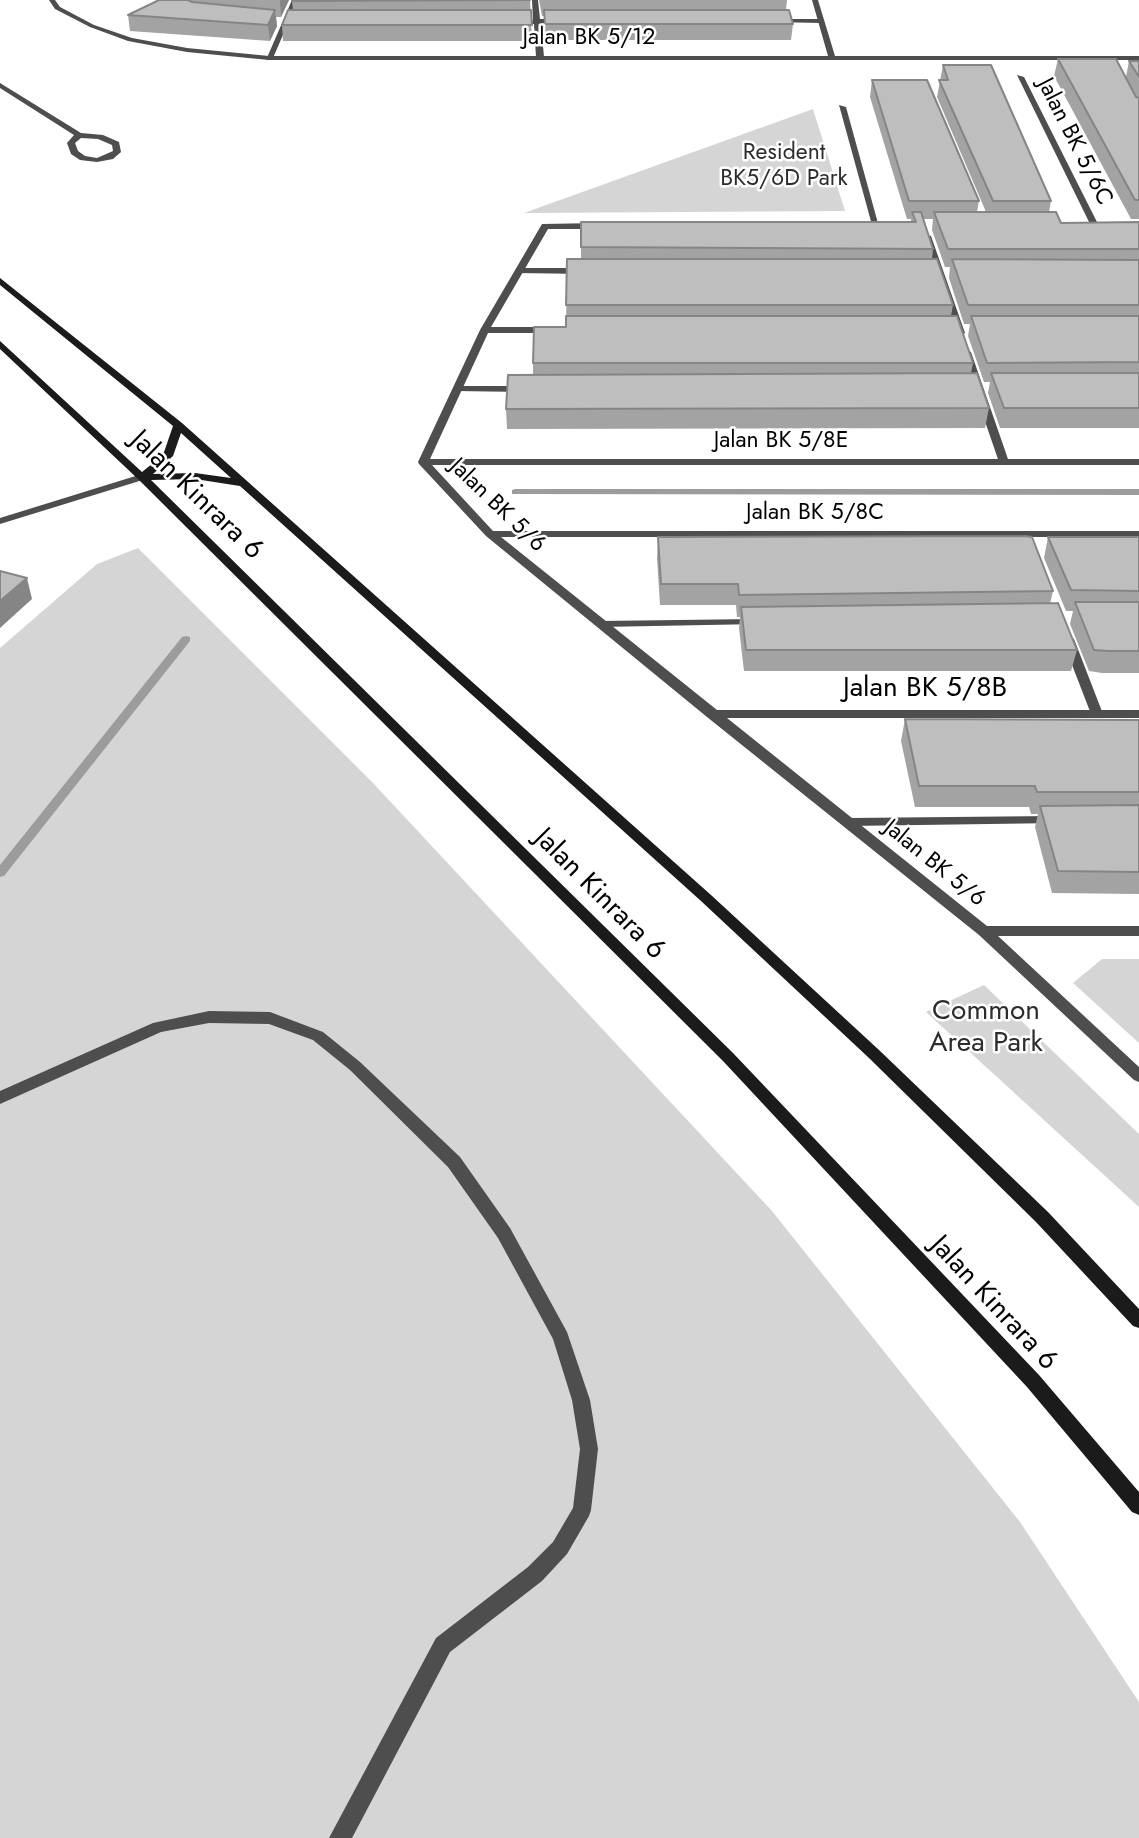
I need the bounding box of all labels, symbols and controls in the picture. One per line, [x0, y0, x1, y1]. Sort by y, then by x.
street label: Jalan BK 5/12 [523, 24, 655, 52]
street label: Jalan BK 5/6C [1030, 74, 1118, 210]
park label: Resident BK5/6D Park [720, 139, 848, 193]
street label: Jalan Kinrara 6 [123, 424, 269, 568]
street label: Jalan BK 5/8E [714, 427, 848, 455]
street label: Jalan BK 5/6 [443, 453, 551, 559]
street label: Jalan BK 5/8C [746, 499, 884, 527]
street label: Jalan BK 5/8B [843, 672, 1007, 706]
street label: Jalan BK 5/6 [878, 815, 990, 913]
street label: Jalan Kinrara 6 [526, 822, 672, 968]
park label: Common Area Park [929, 995, 1043, 1061]
street label: Jalan Kinrara 6 [922, 1230, 1064, 1378]

